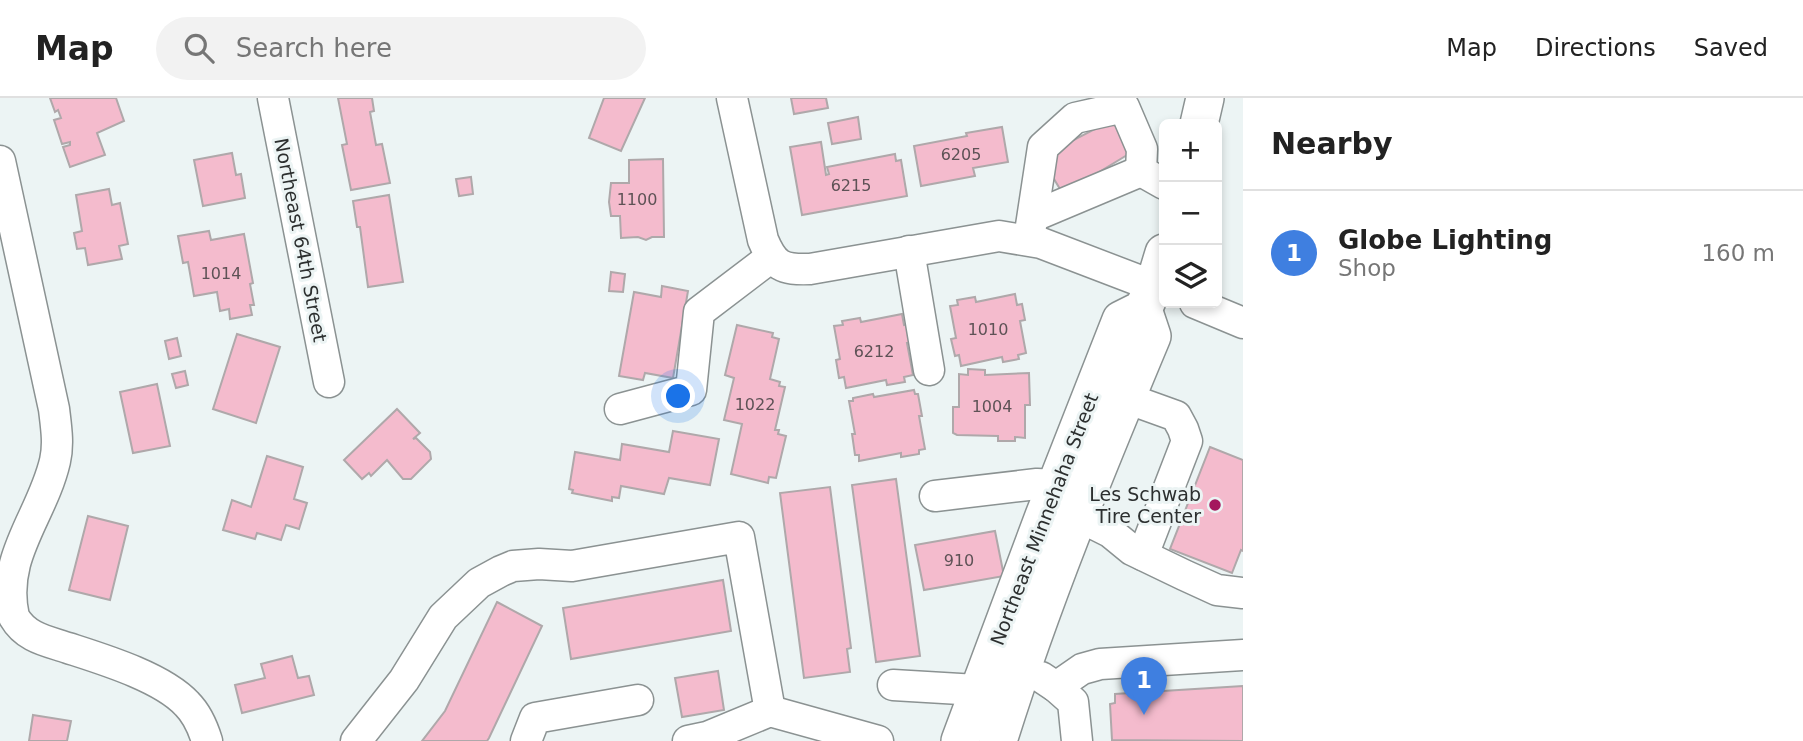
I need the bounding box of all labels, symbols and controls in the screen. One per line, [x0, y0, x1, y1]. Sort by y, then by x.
search box [156, 17, 646, 80]
text: Map [35, 29, 114, 68]
icon: search [180, 29, 218, 67]
text: Search here [236, 33, 392, 63]
text: Map [1446, 34, 1497, 62]
text: Directions [1535, 34, 1656, 62]
text: Saved [1694, 34, 1768, 62]
map controls [1159, 119, 1222, 308]
button: + [1159, 119, 1222, 182]
text: Nearby [1271, 126, 1393, 161]
street label: Northeast 64th Street [270, 136, 332, 344]
house number: 6205 [941, 145, 981, 164]
house number: 6215 [831, 176, 871, 195]
button: − [1159, 182, 1222, 245]
house number: 1100 [617, 190, 657, 209]
text: Globe Lighting [1338, 225, 1552, 255]
text: 1 [1286, 240, 1302, 266]
text: 160 m [1701, 240, 1775, 266]
button: layers [1159, 245, 1222, 308]
text: Shop [1338, 255, 1396, 281]
house number: 1014 [201, 264, 241, 283]
house number: 1010 [968, 320, 1008, 339]
house number: 6212 [854, 342, 894, 361]
your location [661, 379, 695, 413]
street label: Northeast Minnehaha Street [986, 390, 1102, 648]
house number: 1022 [735, 395, 775, 414]
house number: 1004 [972, 397, 1012, 416]
place label: Les Schwab Tire Center [1089, 483, 1201, 527]
marker: Les Schwab Tire Center [1207, 497, 1223, 513]
house number: 910 [944, 551, 974, 570]
pin: 1 [1121, 657, 1167, 715]

